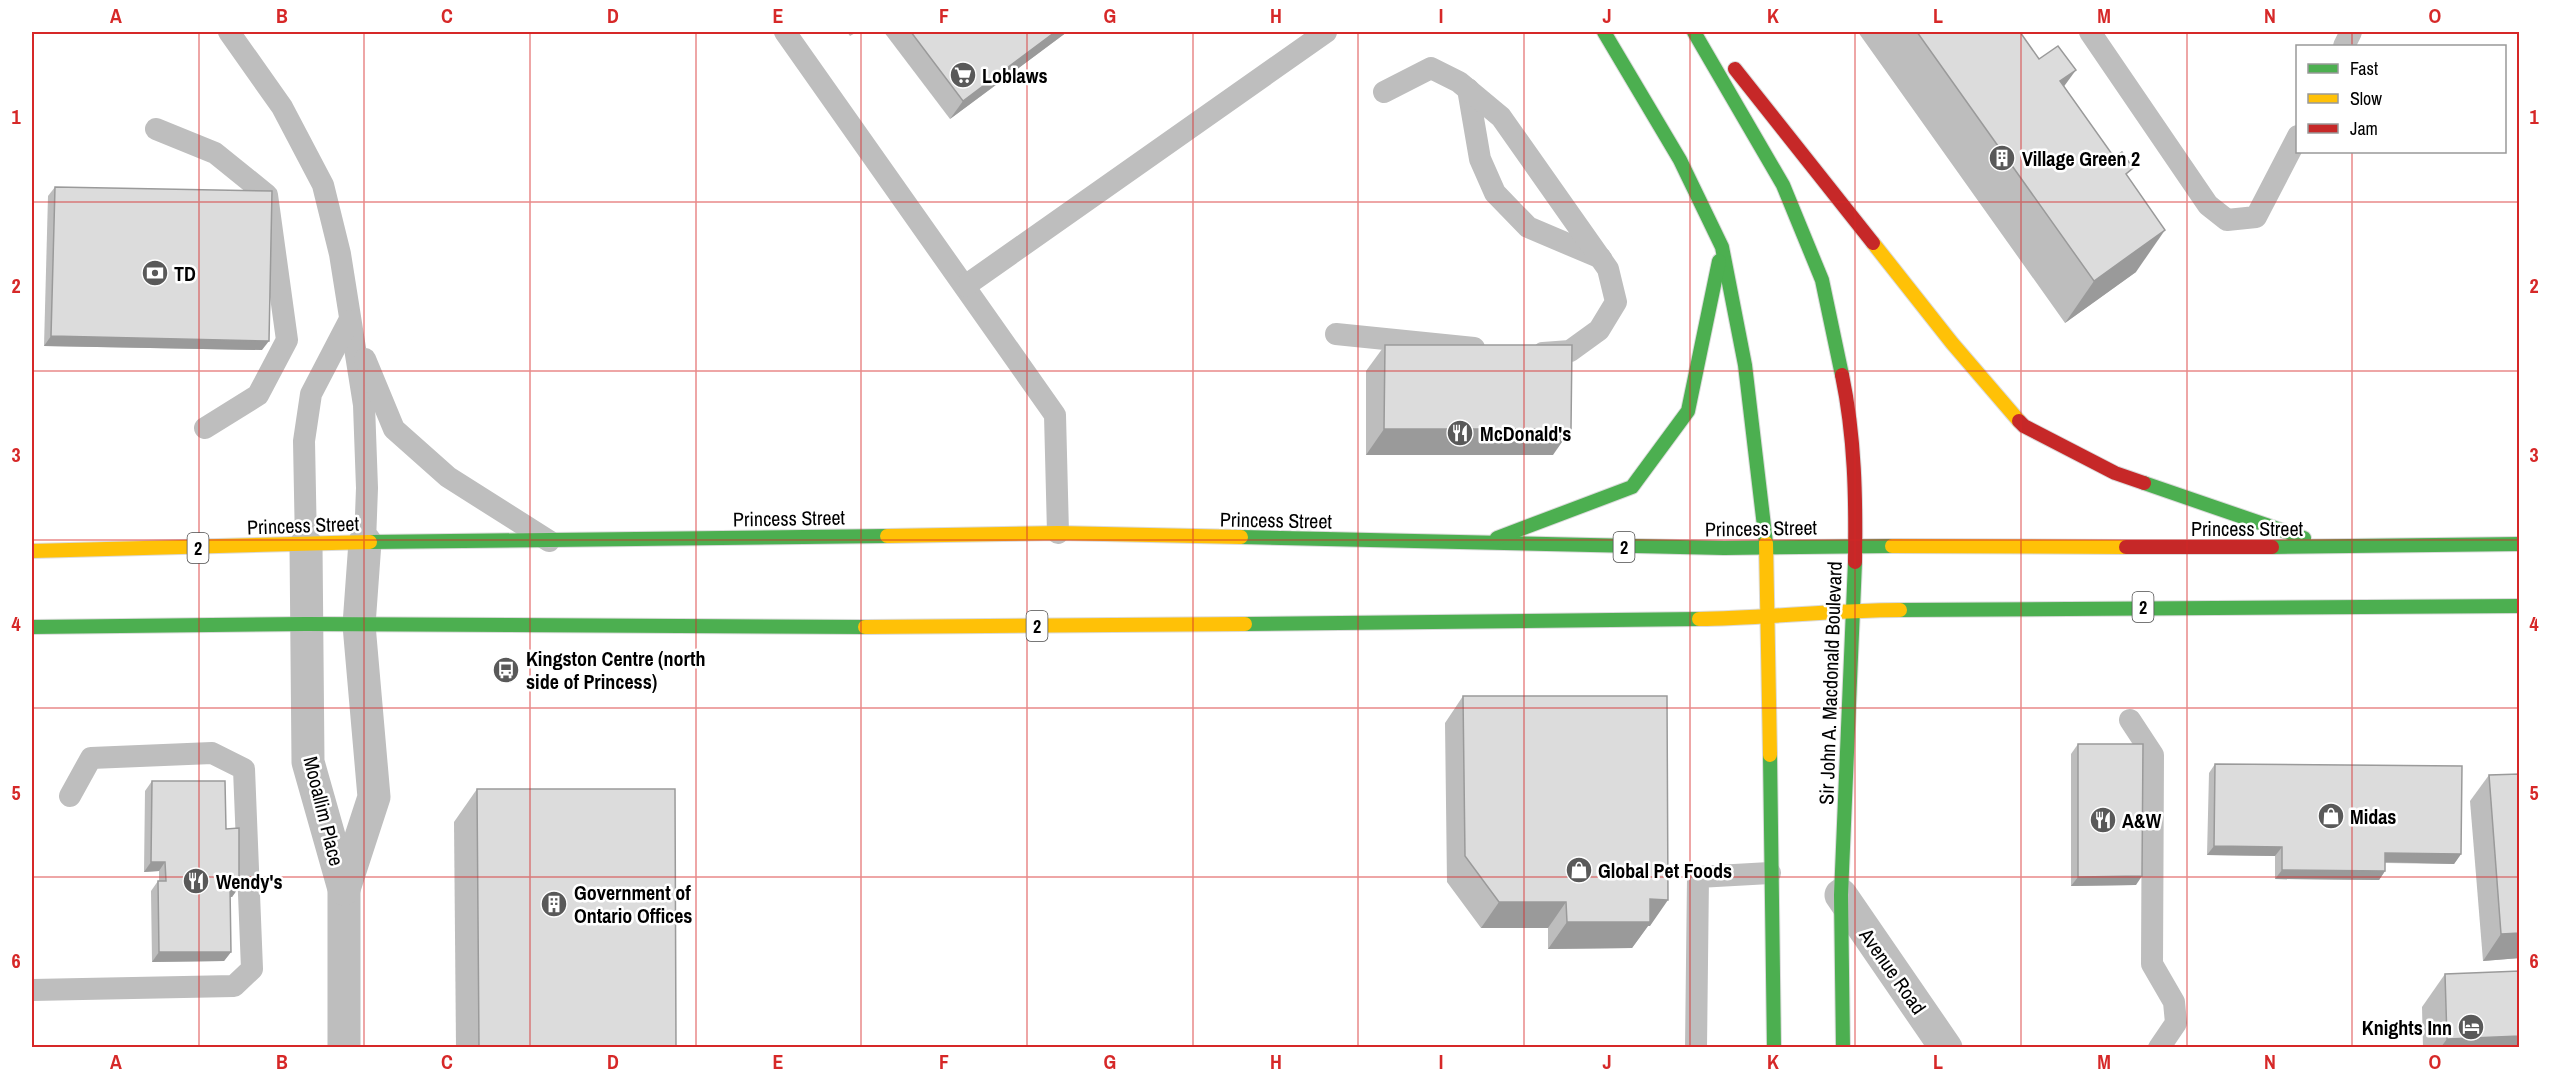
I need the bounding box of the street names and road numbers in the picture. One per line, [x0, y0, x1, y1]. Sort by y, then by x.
street label: Princess Street [733, 504, 846, 532]
street label: Princess Street [1220, 506, 1333, 534]
street label: Princess Street [247, 510, 360, 540]
street label: Princess Street [1705, 514, 1818, 542]
street label: Princess Street [2191, 515, 2303, 542]
road number: 2 [1614, 532, 1634, 562]
road number: 2 [188, 533, 208, 563]
street label: Sir John A. Macdonald Boulevard [1812, 561, 1848, 805]
road number: 2 [2132, 592, 2154, 622]
road number: 2 [1026, 611, 1048, 641]
street label: Mooallim Place [297, 753, 351, 869]
street label: Avenue Road [1853, 922, 1932, 1019]

